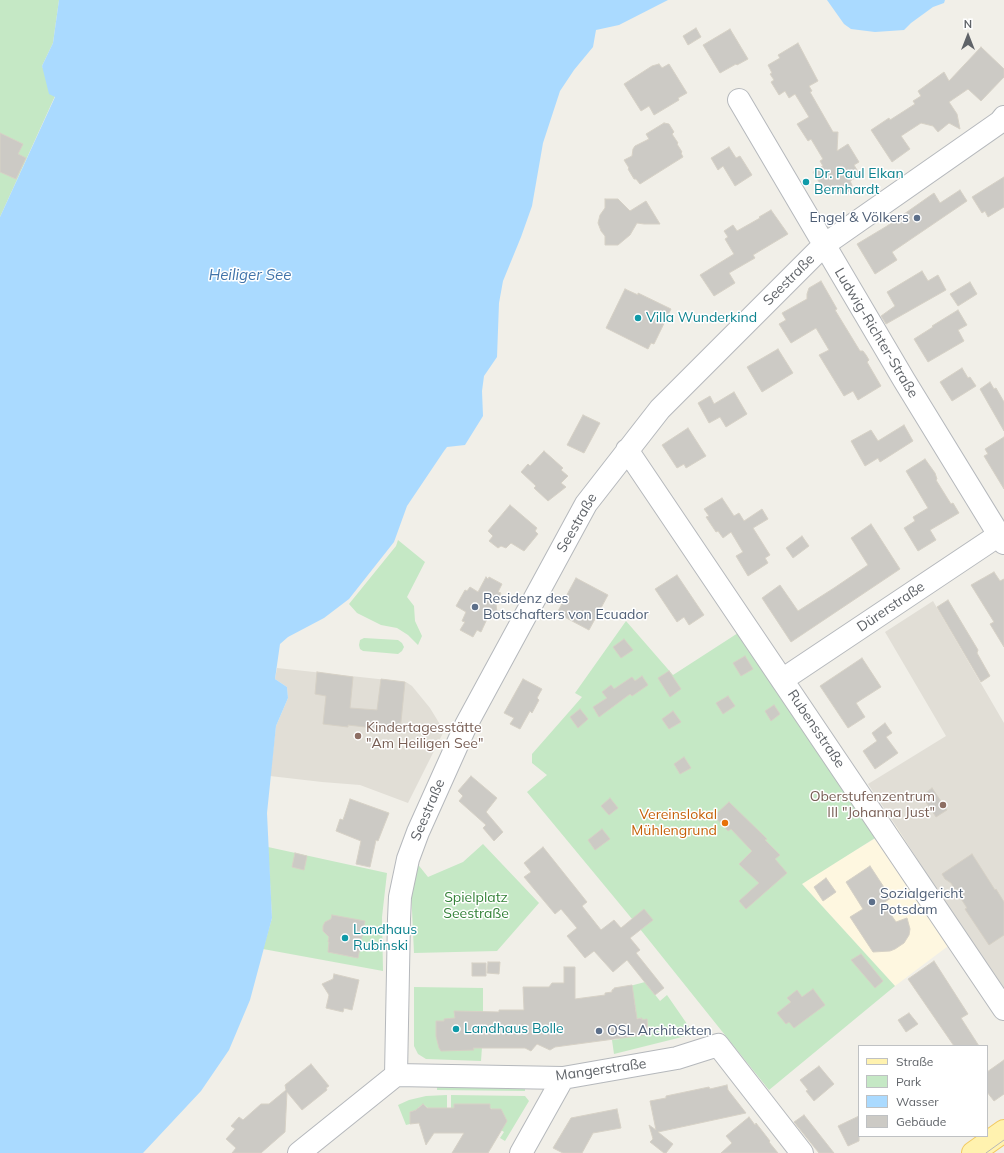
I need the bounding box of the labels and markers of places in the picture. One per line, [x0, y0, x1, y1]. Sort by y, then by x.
place label: Dr. Paul Elkan Bernhardt [814, 166, 904, 198]
marker: Dr. Paul Elkan Bernhardt [801, 177, 811, 187]
place label: Engel & Völkers [810, 210, 909, 226]
marker: Engel & Völkers [912, 213, 922, 223]
place label: Villa Wunderkind [646, 310, 757, 326]
marker: Villa Wunderkind [633, 313, 643, 323]
place label: Residenz des Botschafters von Ecuador [483, 591, 649, 624]
marker: Residenz des Botschafters von Ecuador [470, 602, 480, 612]
place label: Kindertagesstätte "Am Heiligen See" [366, 720, 483, 752]
marker: Kindertagesstätte "Am Heiligen See" [353, 731, 363, 741]
place label: Oberstufenzentrum III "Johanna Just" [810, 789, 935, 822]
marker: Oberstufenzentrum III "Johanna Just" [938, 800, 948, 810]
place label: Vereinslokal Mühlengrund [631, 807, 717, 840]
marker: Vereinslokal Mühlengrund [720, 818, 730, 828]
place label: Sozialgericht Potsdam [880, 886, 963, 918]
marker: Sozialgericht Potsdam [867, 897, 877, 907]
place label: Landhaus Rubinski [353, 922, 417, 954]
marker: Landhaus Rubinski [340, 933, 350, 943]
place label: Landhaus Bolle [464, 1021, 564, 1037]
place label: OSL Architekten [607, 1023, 712, 1039]
marker: Landhaus Bolle [451, 1024, 461, 1034]
marker: OSL Architekten [594, 1026, 604, 1036]

